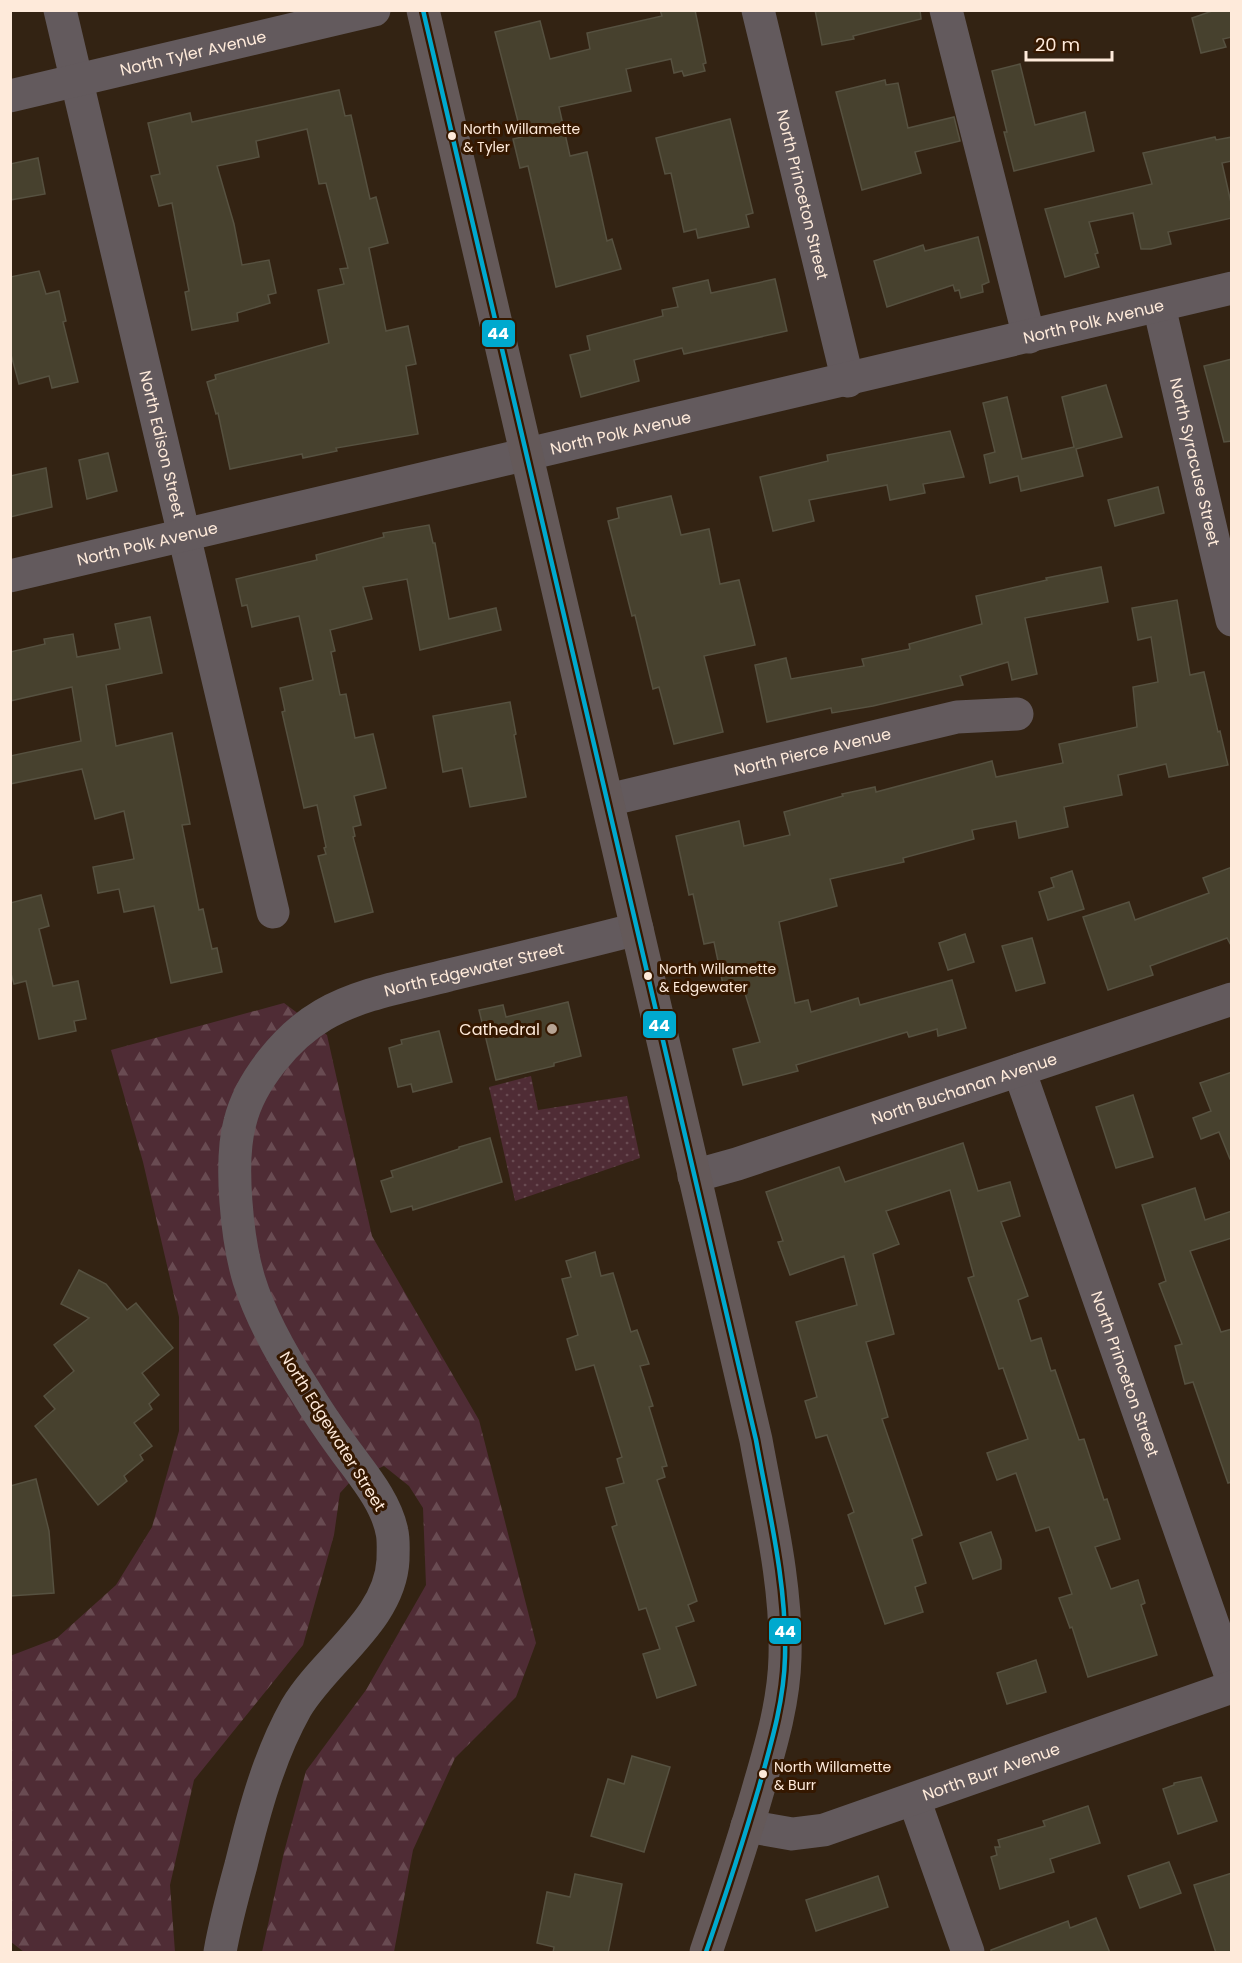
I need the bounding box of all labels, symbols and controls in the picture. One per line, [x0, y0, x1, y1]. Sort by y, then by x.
scale bar [1026, 24, 1112, 62]
street label: North Tyler Avenue [118, 25, 269, 82]
text: 20 m [1035, 32, 1080, 57]
street label: North Princeton Street [771, 107, 834, 282]
place label: North Willamette & Tyler [463, 119, 581, 157]
marker: North Willamette & Tyler [446, 130, 458, 142]
street label: North Polk Avenue [1021, 294, 1166, 349]
line badge: 44 [481, 319, 516, 348]
text: 44 [487, 322, 509, 345]
street label: North Edison Street [133, 368, 191, 520]
street label: North Syracuse Street [1164, 375, 1226, 549]
street label: North Polk Avenue [548, 405, 693, 461]
street label: North Polk Avenue [75, 516, 220, 572]
street label: North Pierce Avenue [731, 722, 893, 782]
street label: North Edgewater Street [381, 937, 567, 1003]
place label: North Willamette & Edgewater [659, 959, 777, 997]
marker: North Willamette & Edgewater [642, 970, 654, 982]
line badge: 44 [642, 1010, 677, 1039]
text: 44 [648, 1014, 670, 1037]
place label: Cathedral [459, 1018, 540, 1041]
marker: Cathedral [545, 1022, 559, 1036]
street label: North Buchanan Avenue [868, 1047, 1060, 1130]
street label: North Princeton Street [1085, 1288, 1165, 1460]
street label: North Edgewater Street [274, 1347, 391, 1516]
line badge: 44 [768, 1617, 802, 1645]
text: 44 [774, 1620, 796, 1643]
street label: North Burr Avenue [919, 1737, 1063, 1807]
place label: North Willamette & Burr [774, 1757, 892, 1795]
marker: North Willamette & Burr [757, 1768, 769, 1780]

